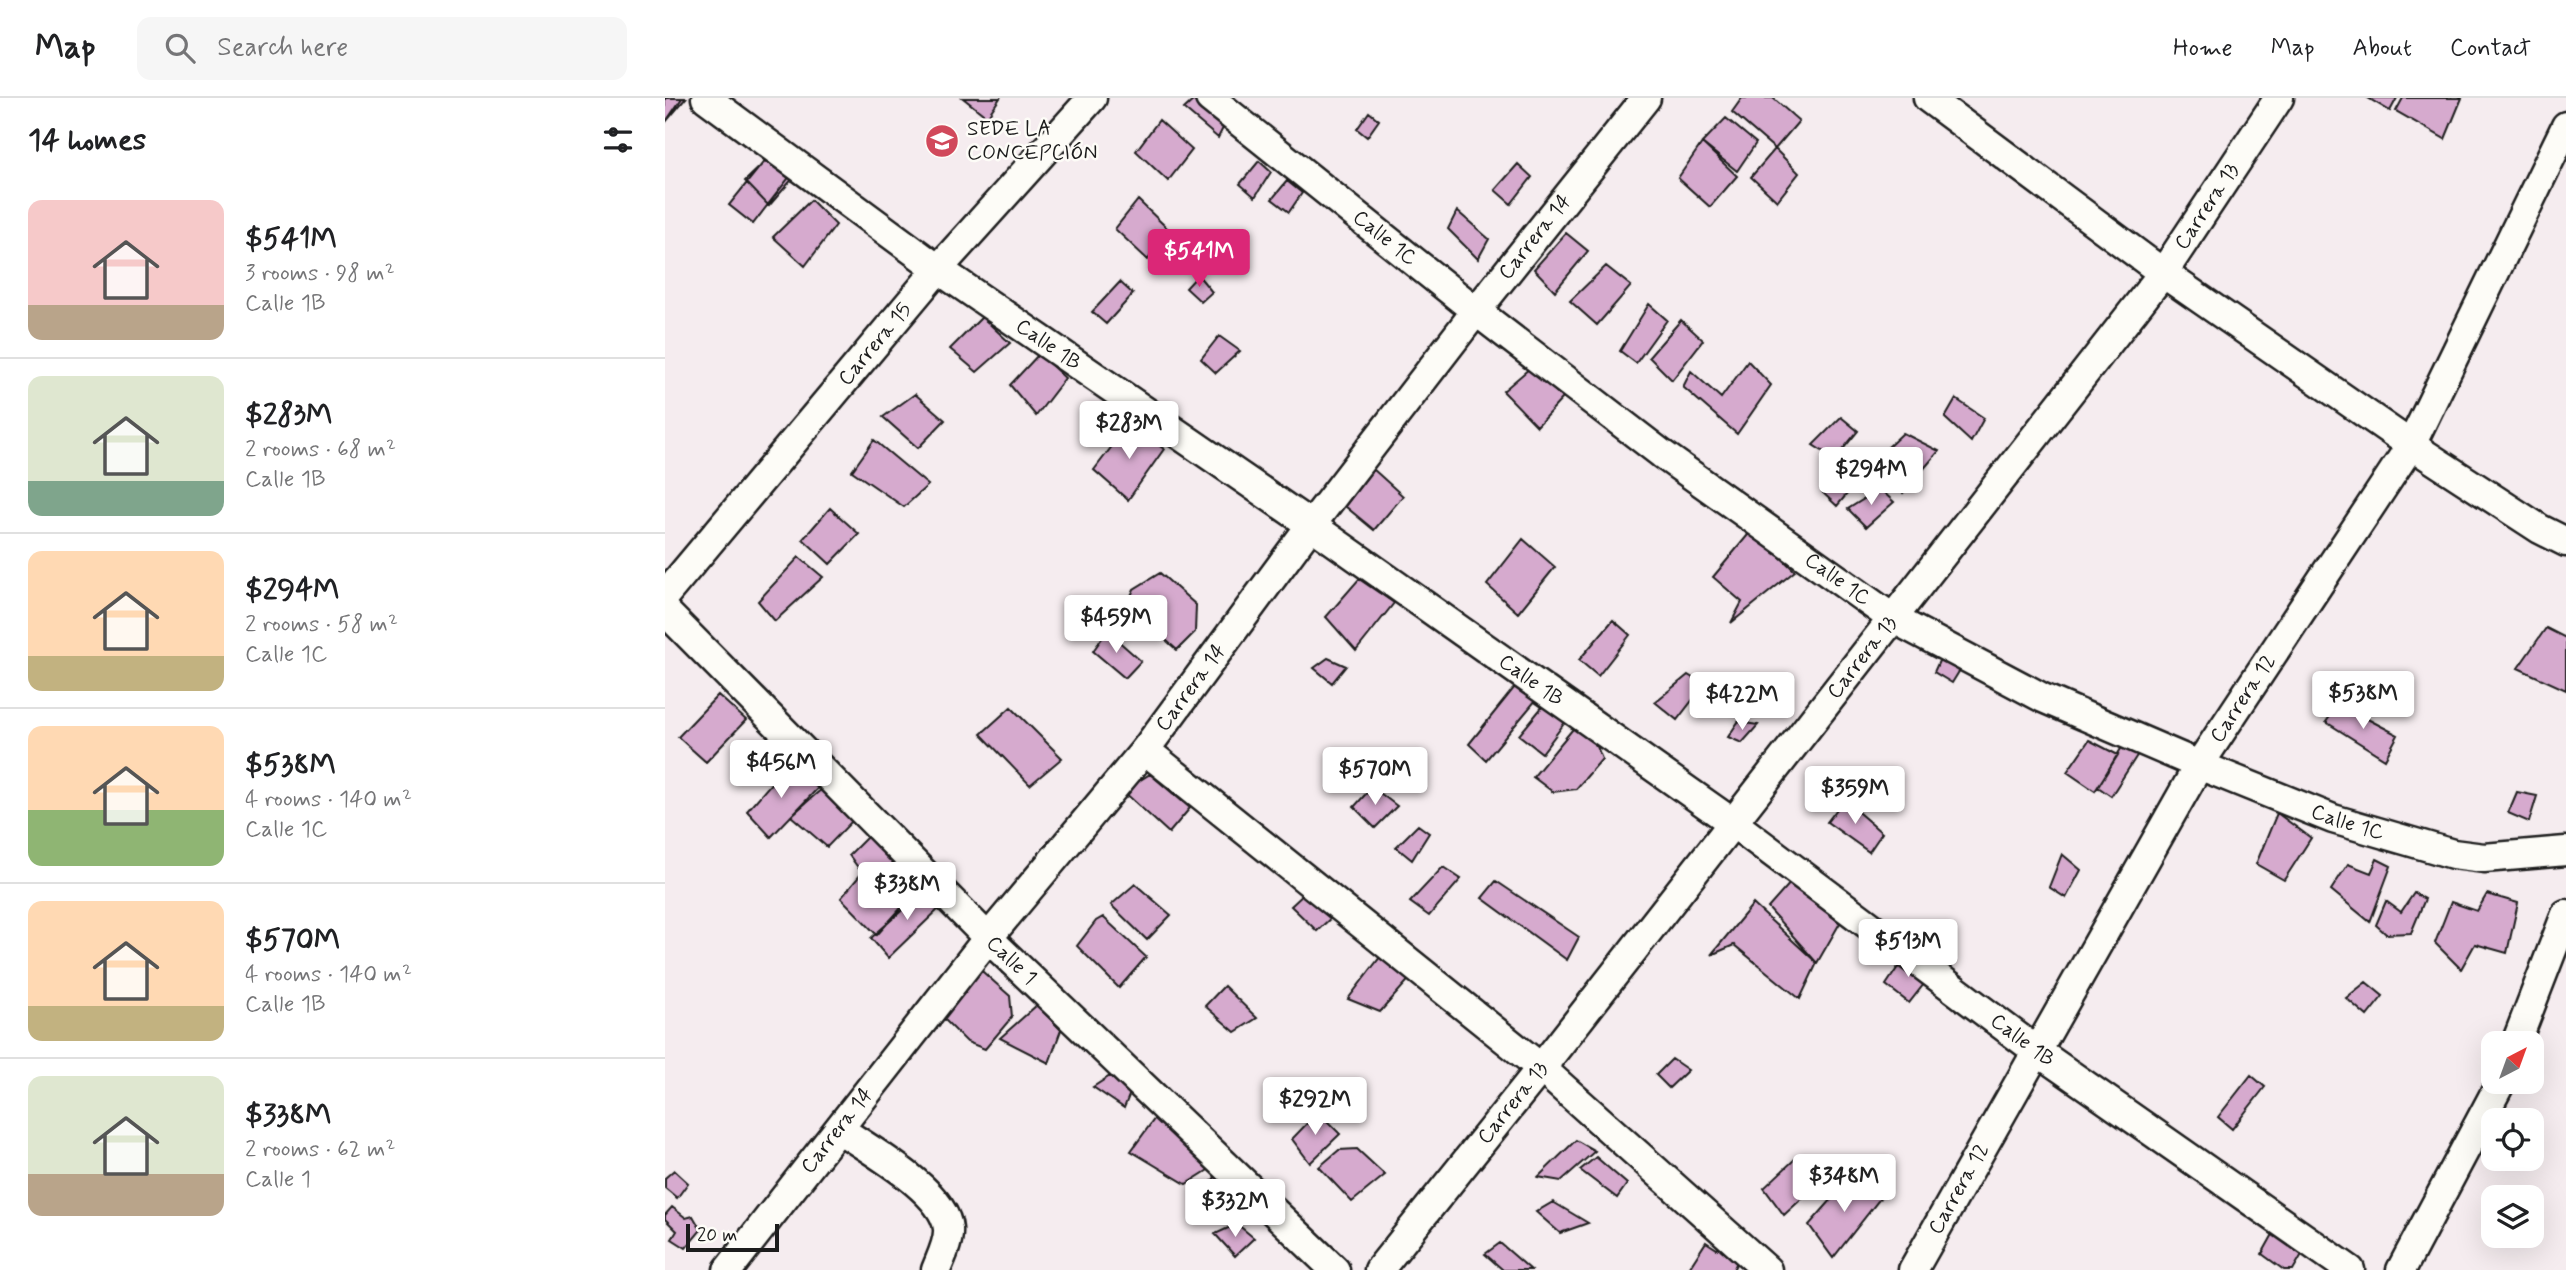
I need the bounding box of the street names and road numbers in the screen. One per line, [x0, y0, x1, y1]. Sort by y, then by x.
street label: Carrera 13 [2168, 158, 2246, 255]
street label: Carrera 14 [1492, 188, 1578, 286]
street label: Calle 1C [1347, 204, 1423, 272]
street label: Carrera 15 [832, 297, 918, 392]
street label: Calle 1B [1010, 312, 1087, 377]
street label: Calle 1C [1799, 546, 1876, 612]
street label: Carrera 13 [1821, 610, 1904, 705]
street label: Carrera 14 [1149, 638, 1233, 737]
street label: Calle 1B [1493, 648, 1569, 713]
street label: Carrera 12 [2203, 649, 2282, 748]
street label: Calle 1C [2307, 798, 2387, 847]
street label: Calle 1 [980, 929, 1043, 991]
street label: Calle 1B [1984, 1007, 2060, 1073]
street label: Carrera 13 [1471, 1056, 1555, 1150]
street label: Carrera 14 [795, 1082, 880, 1180]
street label: Carrera 12 [1922, 1138, 1996, 1240]

